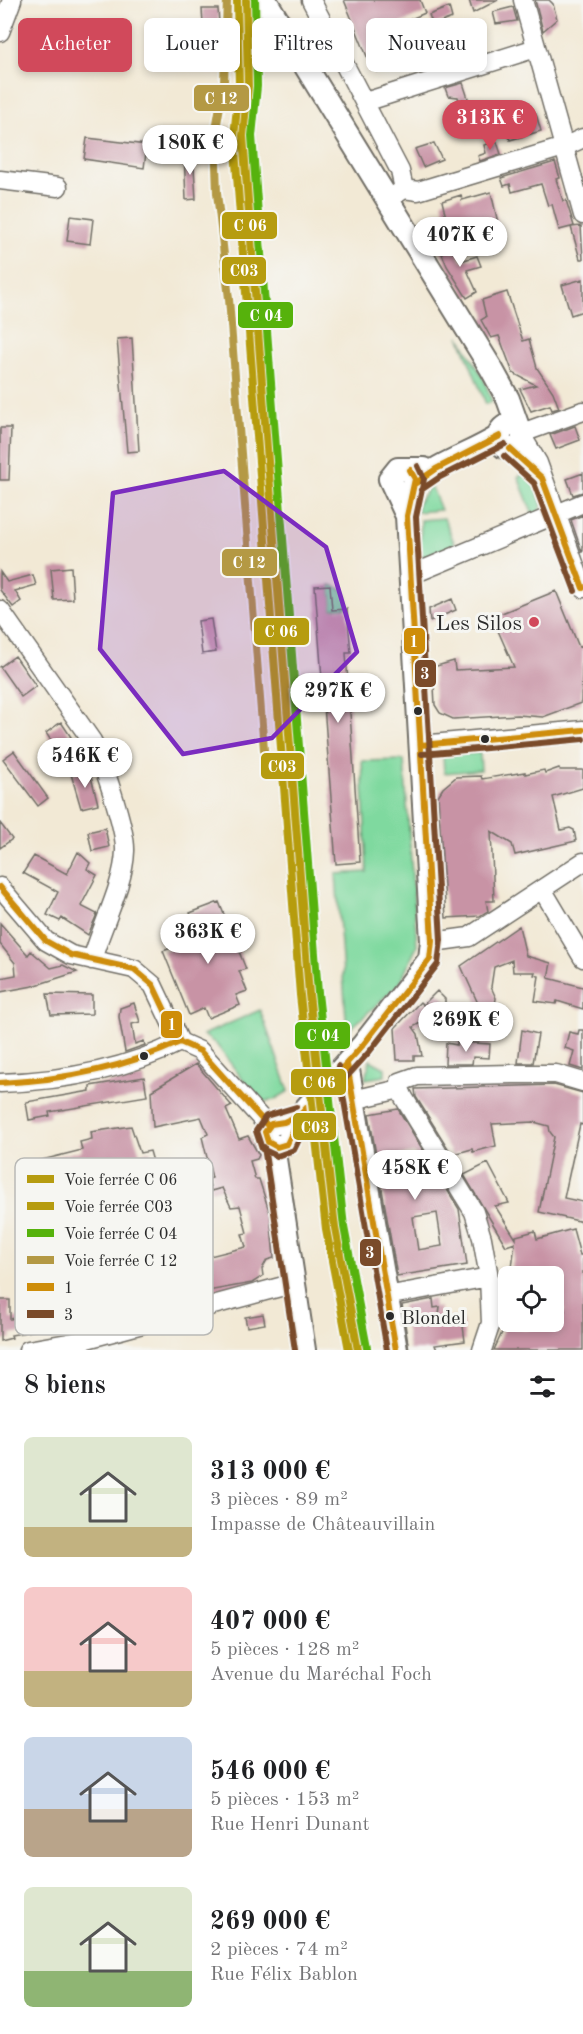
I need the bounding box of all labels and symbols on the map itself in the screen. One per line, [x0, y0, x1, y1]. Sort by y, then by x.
line badge: C 12 [193, 84, 250, 112]
text: C 12 [204, 92, 238, 108]
pin: 313K € [441, 100, 539, 151]
pin: 180K € [141, 125, 239, 176]
line badge: C 06 [221, 211, 278, 240]
pin: 407K € [411, 217, 509, 268]
text: C 06 [233, 219, 267, 235]
line badge: C03 [221, 256, 267, 285]
text: C03 [229, 264, 259, 280]
line badge: C 04 [237, 301, 294, 329]
text: C 04 [249, 309, 283, 325]
line badge: C 12 [221, 548, 278, 577]
text: C 12 [232, 556, 266, 572]
place label: Les Silos [435, 613, 522, 635]
marker: Les Silos [527, 615, 541, 629]
line badge: C 06 [253, 617, 310, 646]
text: C 06 [264, 625, 298, 641]
line badge: 1 [403, 627, 426, 655]
text: 1 [409, 635, 419, 651]
line badge: 3 [414, 659, 437, 688]
text: 3 [420, 667, 430, 683]
pin: 297K € [289, 673, 387, 724]
unlabelled marker [412, 705, 424, 717]
unlabelled marker [479, 733, 491, 745]
pin: 546K € [36, 738, 134, 789]
line badge: C03 [260, 752, 305, 780]
text: C03 [267, 760, 297, 776]
pin: 363K € [159, 914, 257, 965]
pin: 269K € [417, 1002, 515, 1053]
line badge: 1 [160, 1010, 183, 1039]
text: 1 [167, 1018, 177, 1034]
line badge: C 04 [294, 1021, 351, 1050]
text: C 04 [306, 1029, 340, 1045]
unlabelled marker [138, 1050, 150, 1062]
line badge: C 06 [290, 1068, 347, 1096]
text: C 06 [302, 1076, 336, 1092]
line badge: C03 [292, 1112, 337, 1141]
text: C03 [300, 1121, 330, 1137]
pin: 458K € [366, 1150, 464, 1201]
legend [15, 1158, 213, 1335]
text: Voie ferrée C 06 [64, 1173, 178, 1189]
text: Voie ferrée C03 [64, 1200, 173, 1216]
text: Voie ferrée C 04 [64, 1227, 178, 1243]
line badge: 3 [359, 1238, 382, 1267]
text: 3 [365, 1246, 375, 1262]
text: Voie ferrée C 12 [64, 1254, 178, 1270]
text: 1 [64, 1281, 73, 1297]
text: 3 [64, 1308, 73, 1324]
place label: Blondel [401, 1309, 466, 1329]
marker: Blondel [384, 1310, 396, 1322]

